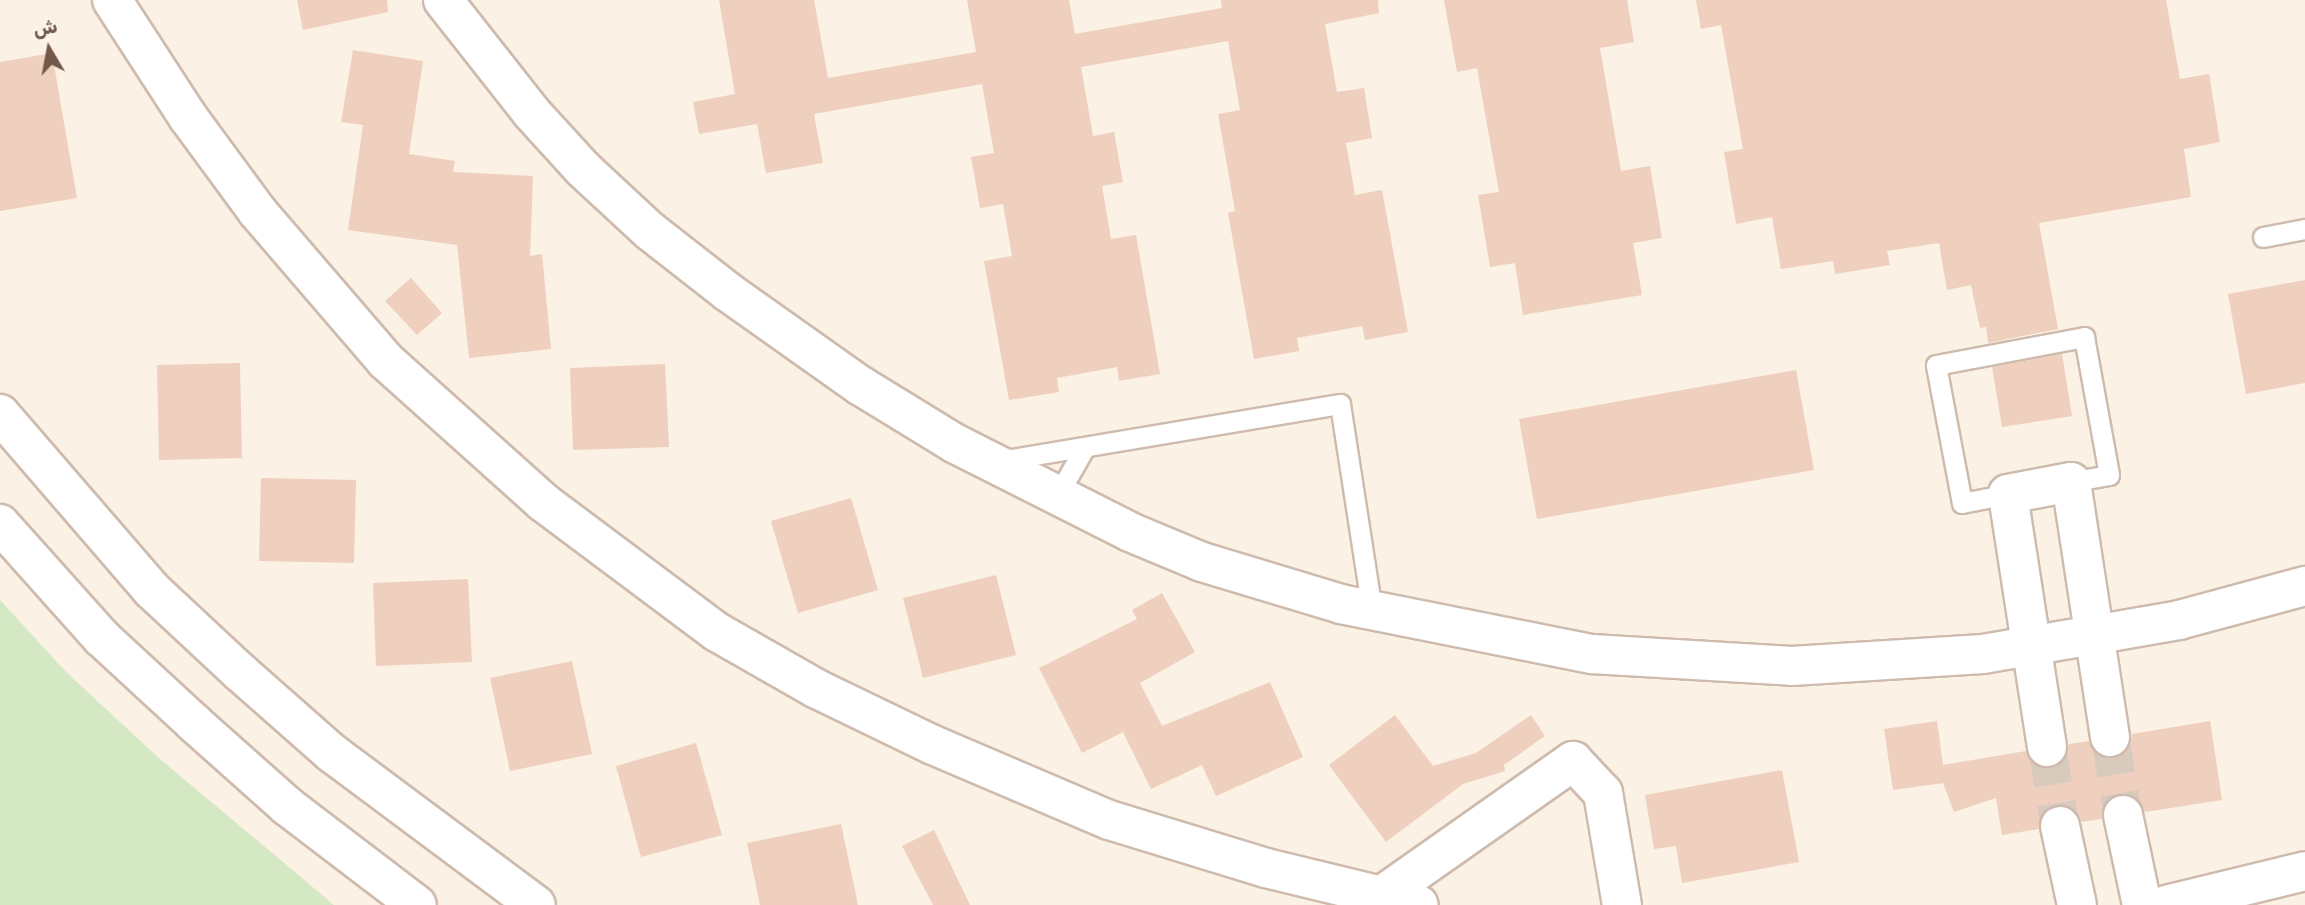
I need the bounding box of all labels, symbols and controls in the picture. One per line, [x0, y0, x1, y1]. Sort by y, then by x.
north arrow [14, 14, 84, 84]
text: ش [31, 14, 59, 41]

